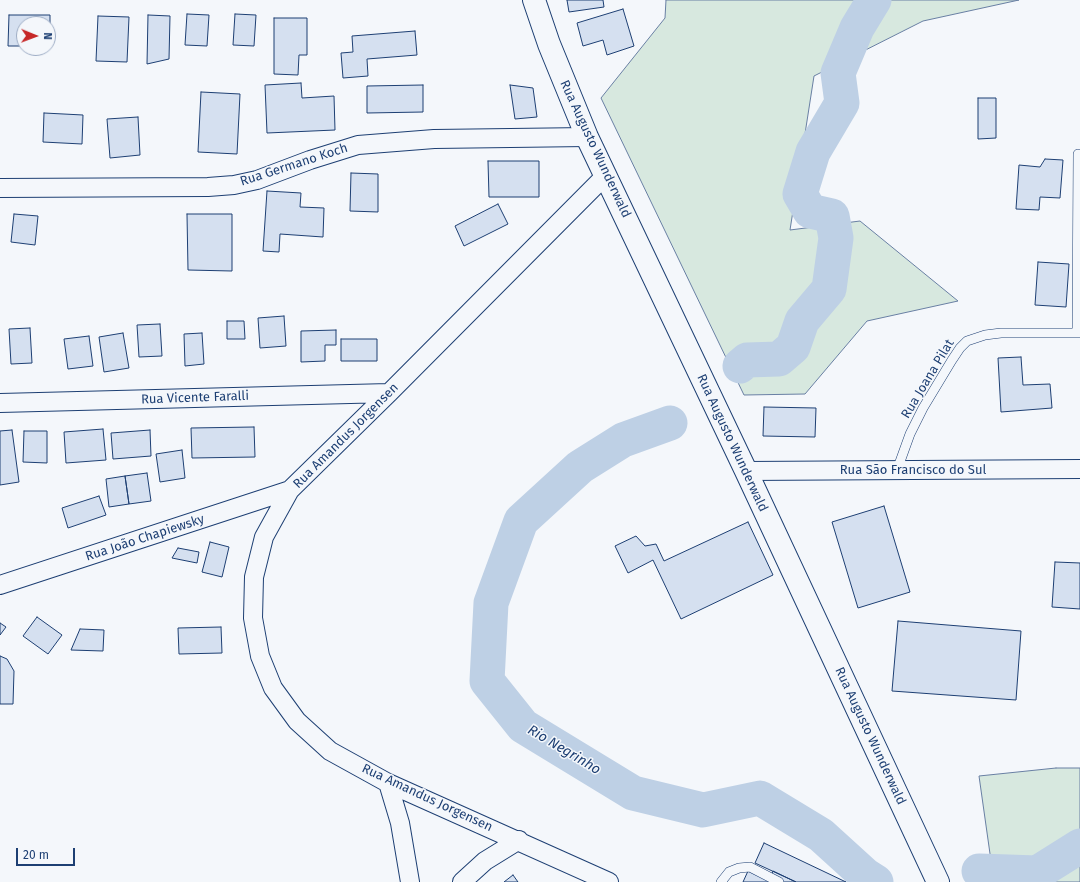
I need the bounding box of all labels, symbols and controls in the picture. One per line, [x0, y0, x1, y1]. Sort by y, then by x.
north arrow [16, 16, 56, 56]
text: N [41, 32, 54, 40]
street label: Rua Augusto Wunderwald [556, 78, 634, 220]
street label: Rua Germano Koch [238, 140, 350, 190]
street label: Rua Joana Pilat [898, 337, 958, 421]
street label: Rua Augusto Wunderwald [693, 372, 771, 514]
street label: Rua Amandus Jorgensen [290, 380, 402, 492]
street label: Rua Vicente Faralli [141, 388, 249, 408]
street label: Rua São Francisco do Sul [840, 462, 986, 478]
street label: Rua João Chapiewsky [84, 511, 206, 565]
street label: Rua Augusto Wunderwald [831, 665, 909, 807]
water label: Rio Negrinho [524, 722, 604, 778]
street label: Rua Amandus Jorgensen [359, 761, 495, 835]
scale bar [18, 840, 77, 866]
text: 20 m [23, 848, 49, 862]

